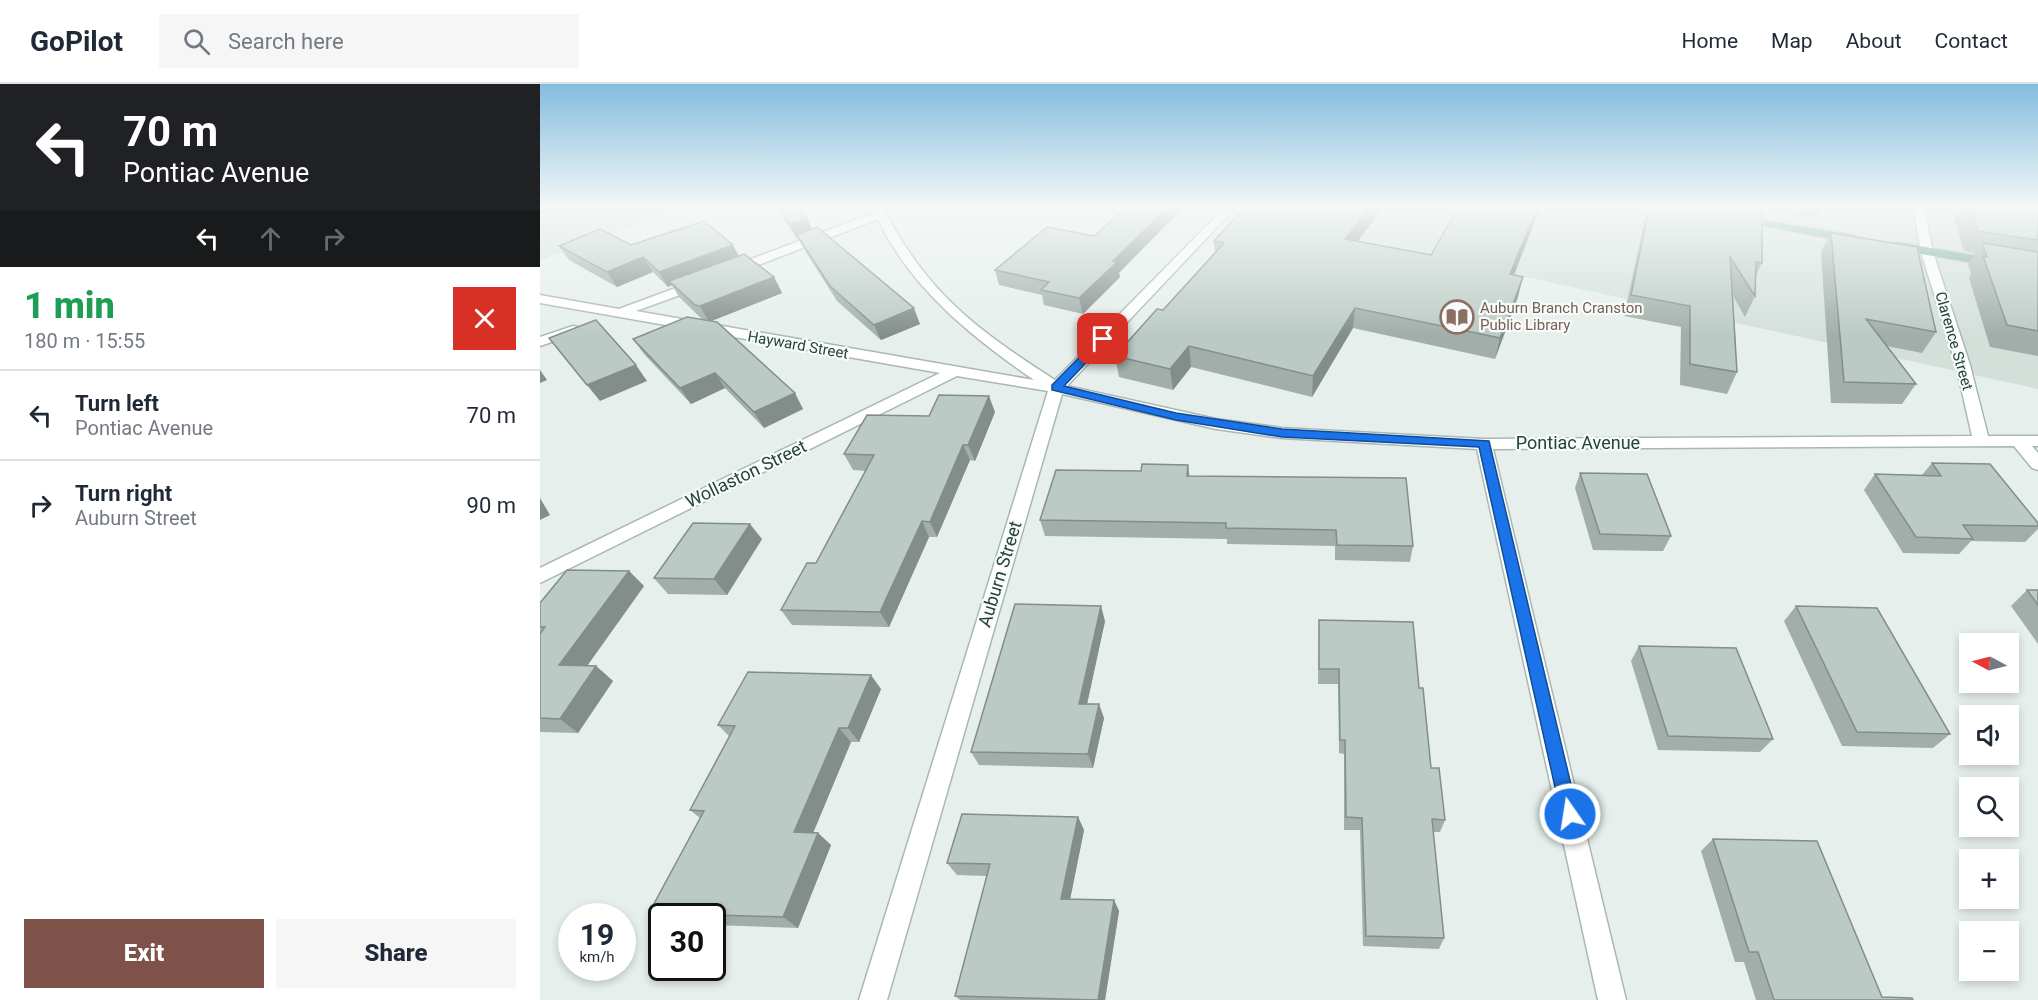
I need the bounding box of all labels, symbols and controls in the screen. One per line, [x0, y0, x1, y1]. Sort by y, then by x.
search box [159, 14, 579, 68]
text: GoPilot [30, 25, 123, 58]
icon: search [180, 25, 213, 58]
text: Search here [228, 29, 344, 54]
text: Home [1682, 29, 1738, 53]
text: Map [1771, 29, 1813, 53]
text: About [1846, 29, 1902, 53]
text: Contact [1935, 29, 2008, 53]
text: 70 m [123, 107, 218, 156]
icon: left [24, 108, 102, 186]
text: Pontiac Avenue [123, 157, 309, 189]
icon: left [191, 222, 224, 255]
icon: ahead [254, 222, 287, 255]
icon: right [317, 222, 350, 255]
text: 1 min [24, 285, 115, 327]
button: close [453, 287, 516, 350]
street label: Clarence Street [1931, 290, 1977, 393]
library icon: Auburn Branch Cranston Public Library [1439, 299, 1475, 335]
place label: Auburn Branch Cranston Public Library [1480, 299, 1643, 334]
pin [1077, 313, 1128, 364]
icon: arrive [1086, 322, 1119, 355]
street label: Hayward Street [746, 327, 850, 363]
text: 180 m · 15:55 [24, 329, 145, 353]
text: Turn left [75, 391, 159, 416]
icon: left [24, 399, 57, 432]
text: 70 m [467, 403, 516, 428]
text: Pontiac Avenue [75, 416, 213, 440]
street label: Pontiac Avenue [1516, 432, 1640, 453]
street label: Wollaston Street [682, 435, 810, 512]
text: Turn right [75, 481, 172, 506]
icon: right [24, 489, 57, 522]
text: 90 m [467, 493, 516, 518]
text: Auburn Street [75, 506, 197, 530]
street label: Auburn Street [973, 518, 1026, 629]
north arrow [1959, 633, 2019, 693]
map controls [1959, 633, 2019, 981]
button: sound [1959, 705, 2019, 765]
button: search [1959, 777, 2019, 837]
position arrow [1538, 782, 1602, 846]
button: + [1959, 849, 2019, 909]
speed limit sign: 30 [648, 903, 726, 981]
text: 19 [580, 917, 614, 952]
button: Exit [24, 919, 264, 988]
button: Share [276, 919, 516, 988]
button: − [1959, 921, 2019, 981]
text: km/h [579, 948, 615, 966]

